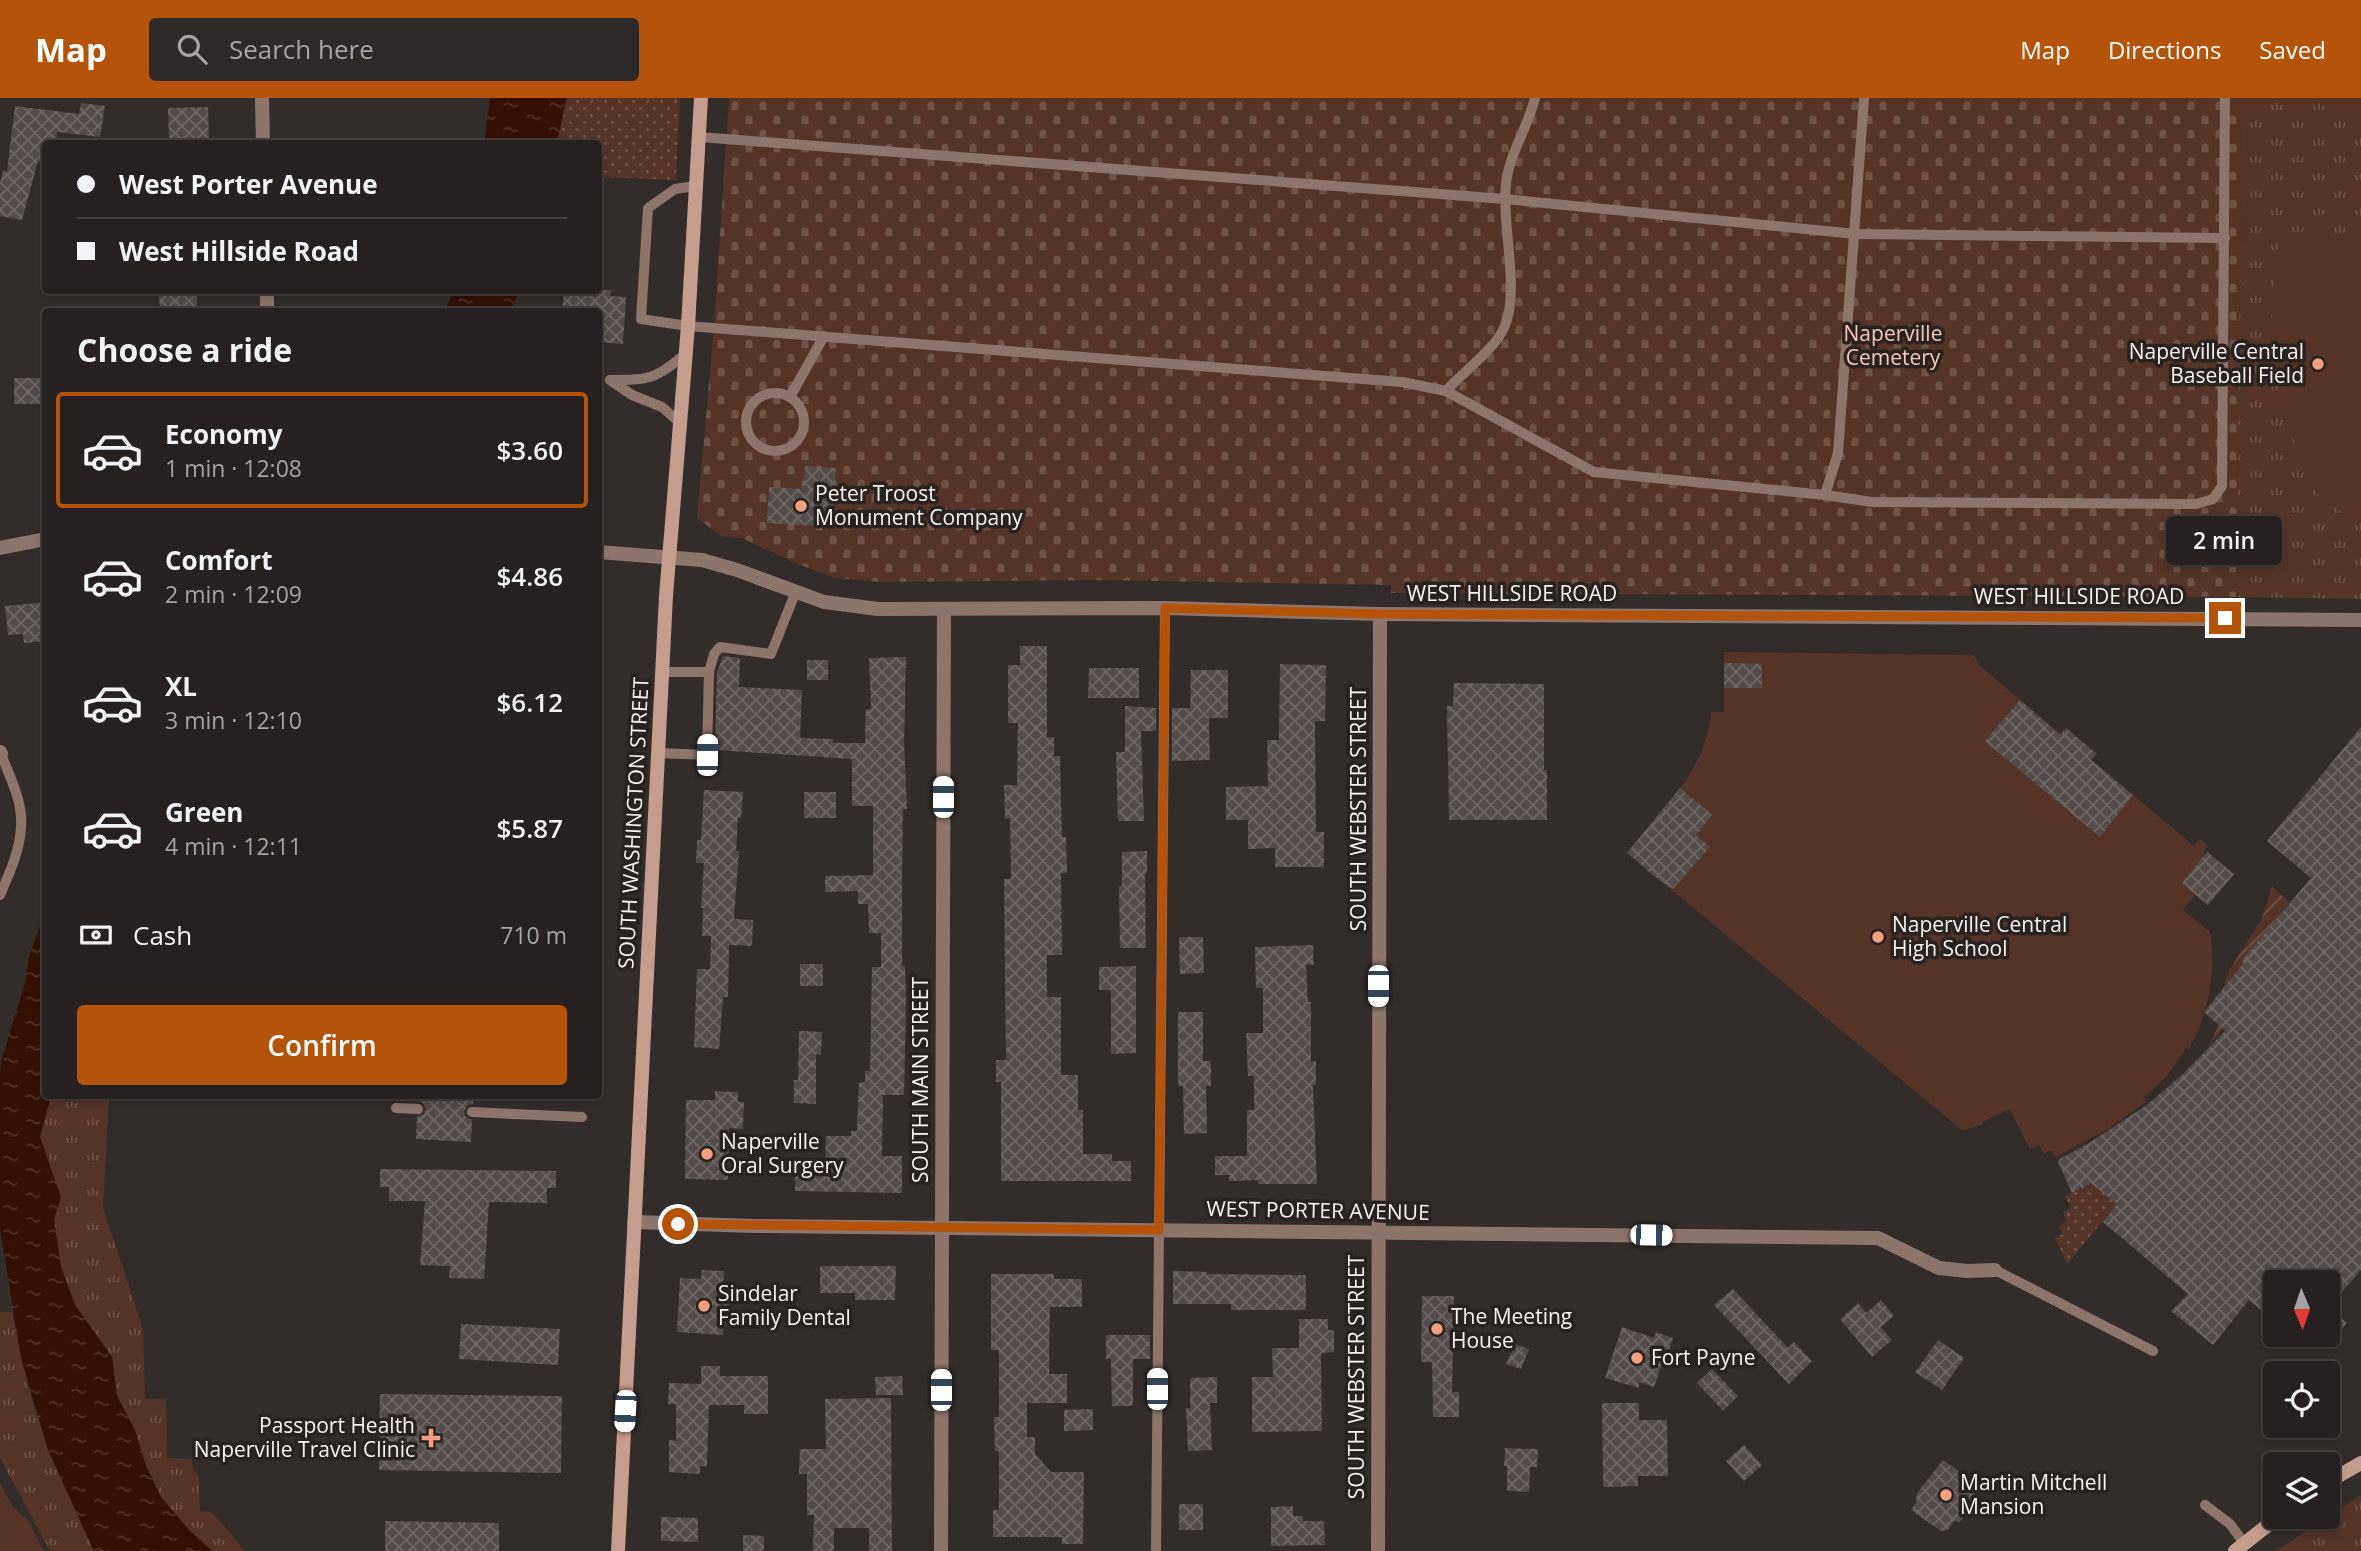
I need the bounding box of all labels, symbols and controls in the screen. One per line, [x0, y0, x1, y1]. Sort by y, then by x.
search box [149, 18, 639, 81]
text: Map [35, 27, 107, 72]
icon: search [173, 30, 211, 68]
text: Search here [229, 31, 374, 67]
text: Map [2020, 33, 2070, 66]
text: Directions [2108, 33, 2221, 66]
text: Saved [2259, 33, 2326, 66]
text: West Porter Avenue [119, 166, 378, 202]
text: West Hillside Road [119, 233, 359, 269]
park label: Naperville Cemetery [1844, 319, 1942, 371]
text: Choose a ride [77, 328, 292, 371]
place label: Naperville Central Baseball Field [2129, 337, 2304, 389]
marker: Naperville Central Baseball Field [2310, 356, 2326, 372]
text: Economy [165, 416, 283, 452]
icon: car [81, 419, 144, 482]
text: $3.60 [496, 432, 563, 468]
text: 1 min · 12:08 [165, 452, 302, 484]
place label: Peter Troost Monument Company [815, 479, 1023, 531]
marker: Peter Troost Monument Company [793, 498, 809, 514]
callout: 2 min [2167, 517, 2283, 566]
text: 2 min [2193, 524, 2255, 556]
text: Comfort [165, 542, 272, 578]
icon: car [81, 545, 144, 608]
text: $4.86 [496, 558, 563, 594]
text: 2 min · 12:09 [165, 578, 302, 610]
street label: WEST HILLSIDE ROAD [1407, 579, 1617, 607]
street label: WEST HILLSIDE ROAD [1974, 582, 2184, 610]
route end [2209, 602, 2241, 634]
text: XL [165, 668, 197, 704]
icon: car [81, 671, 144, 734]
street label: SOUTH WASHINGTON STREET [611, 676, 655, 970]
text: $6.12 [496, 684, 563, 720]
street label: SOUTH WEBSTER STREET [1344, 686, 1372, 931]
text: 3 min · 12:10 [165, 704, 302, 736]
car [697, 734, 718, 776]
car [933, 776, 954, 818]
text: Green [165, 794, 243, 830]
icon: car [81, 797, 144, 860]
text: $5.87 [496, 810, 563, 846]
text: 4 min · 12:11 [165, 830, 302, 862]
place label: Naperville Central High School [1892, 910, 2067, 962]
icon: cash [77, 916, 115, 954]
text: Cash [133, 917, 192, 953]
text: 710 m [500, 919, 567, 951]
marker: Naperville Central High School [1870, 929, 1886, 945]
car [1368, 965, 1389, 1007]
street label: SOUTH MAIN STREET [906, 977, 934, 1183]
button: Confirm [77, 1005, 567, 1085]
place label: Naperville Oral Surgery [721, 1127, 844, 1179]
marker: Naperville Oral Surgery [699, 1146, 715, 1162]
street label: WEST PORTER AVENUE [1206, 1194, 1430, 1226]
route start [662, 1208, 694, 1240]
car [1630, 1224, 1673, 1246]
street label: SOUTH WEBSTER STREET [1342, 1254, 1370, 1499]
north arrow [2263, 1270, 2340, 1348]
map controls [2263, 1270, 2340, 1529]
place label: Sindelar Family Dental [718, 1279, 851, 1331]
marker: Sindelar Family Dental [696, 1298, 712, 1314]
place label: The Meeting House [1451, 1302, 1572, 1354]
marker: The Meeting House [1429, 1321, 1445, 1337]
place label: Fort Payne [1651, 1343, 1756, 1371]
marker: Fort Payne [1629, 1350, 1645, 1366]
button: locate [2263, 1361, 2340, 1438]
car [1147, 1368, 1168, 1410]
car [931, 1369, 952, 1411]
car [614, 1389, 637, 1433]
place label: Passport Health Naperville Travel Clinic [194, 1411, 415, 1463]
marker: Passport Health Naperville Travel Clinic [421, 1428, 441, 1448]
button: layers [2263, 1452, 2340, 1529]
place label: Martin Mitchell Mansion [1960, 1468, 2107, 1520]
marker: Martin Mitchell Mansion [1938, 1487, 1954, 1503]

